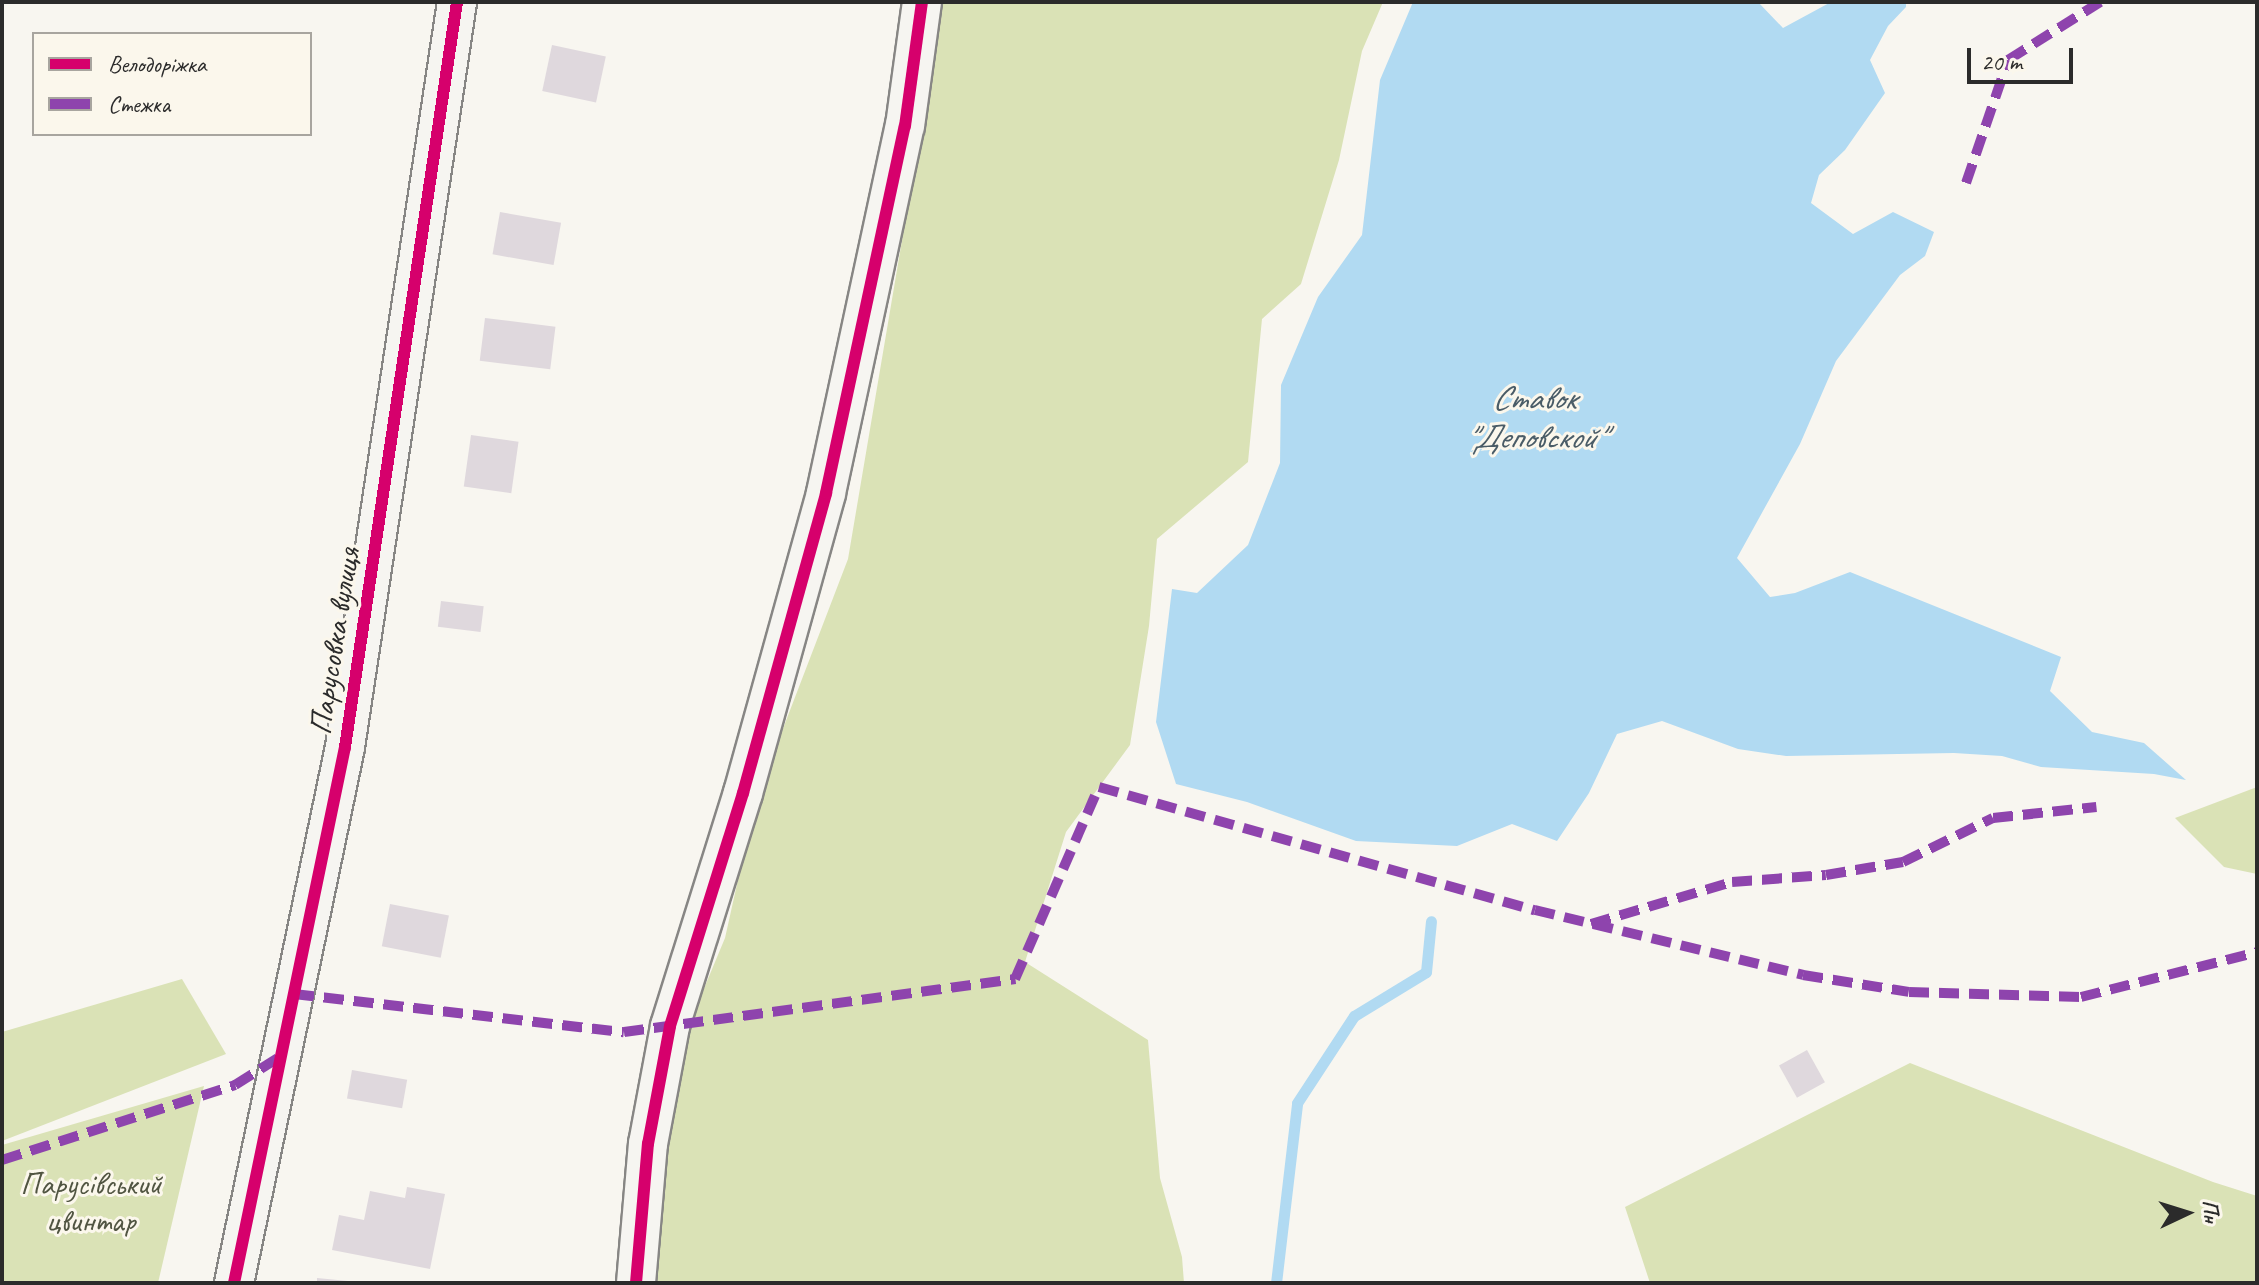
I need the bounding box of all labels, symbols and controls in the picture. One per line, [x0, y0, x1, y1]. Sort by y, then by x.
legend [32, 32, 312, 136]
scale bar [1971, 32, 2077, 82]
text: 20 m [1981, 47, 2022, 77]
text: Велодоріжка [108, 49, 206, 79]
text: Стежка [108, 89, 170, 119]
water label: Ставок "Деповской" [1465, 377, 1603, 456]
street label: Парусовка вулиця [301, 544, 369, 738]
park label: Парусівський цвинтар [20, 1166, 162, 1241]
north arrow [2147, 1173, 2227, 1253]
text: Пн [2196, 1199, 2226, 1224]

